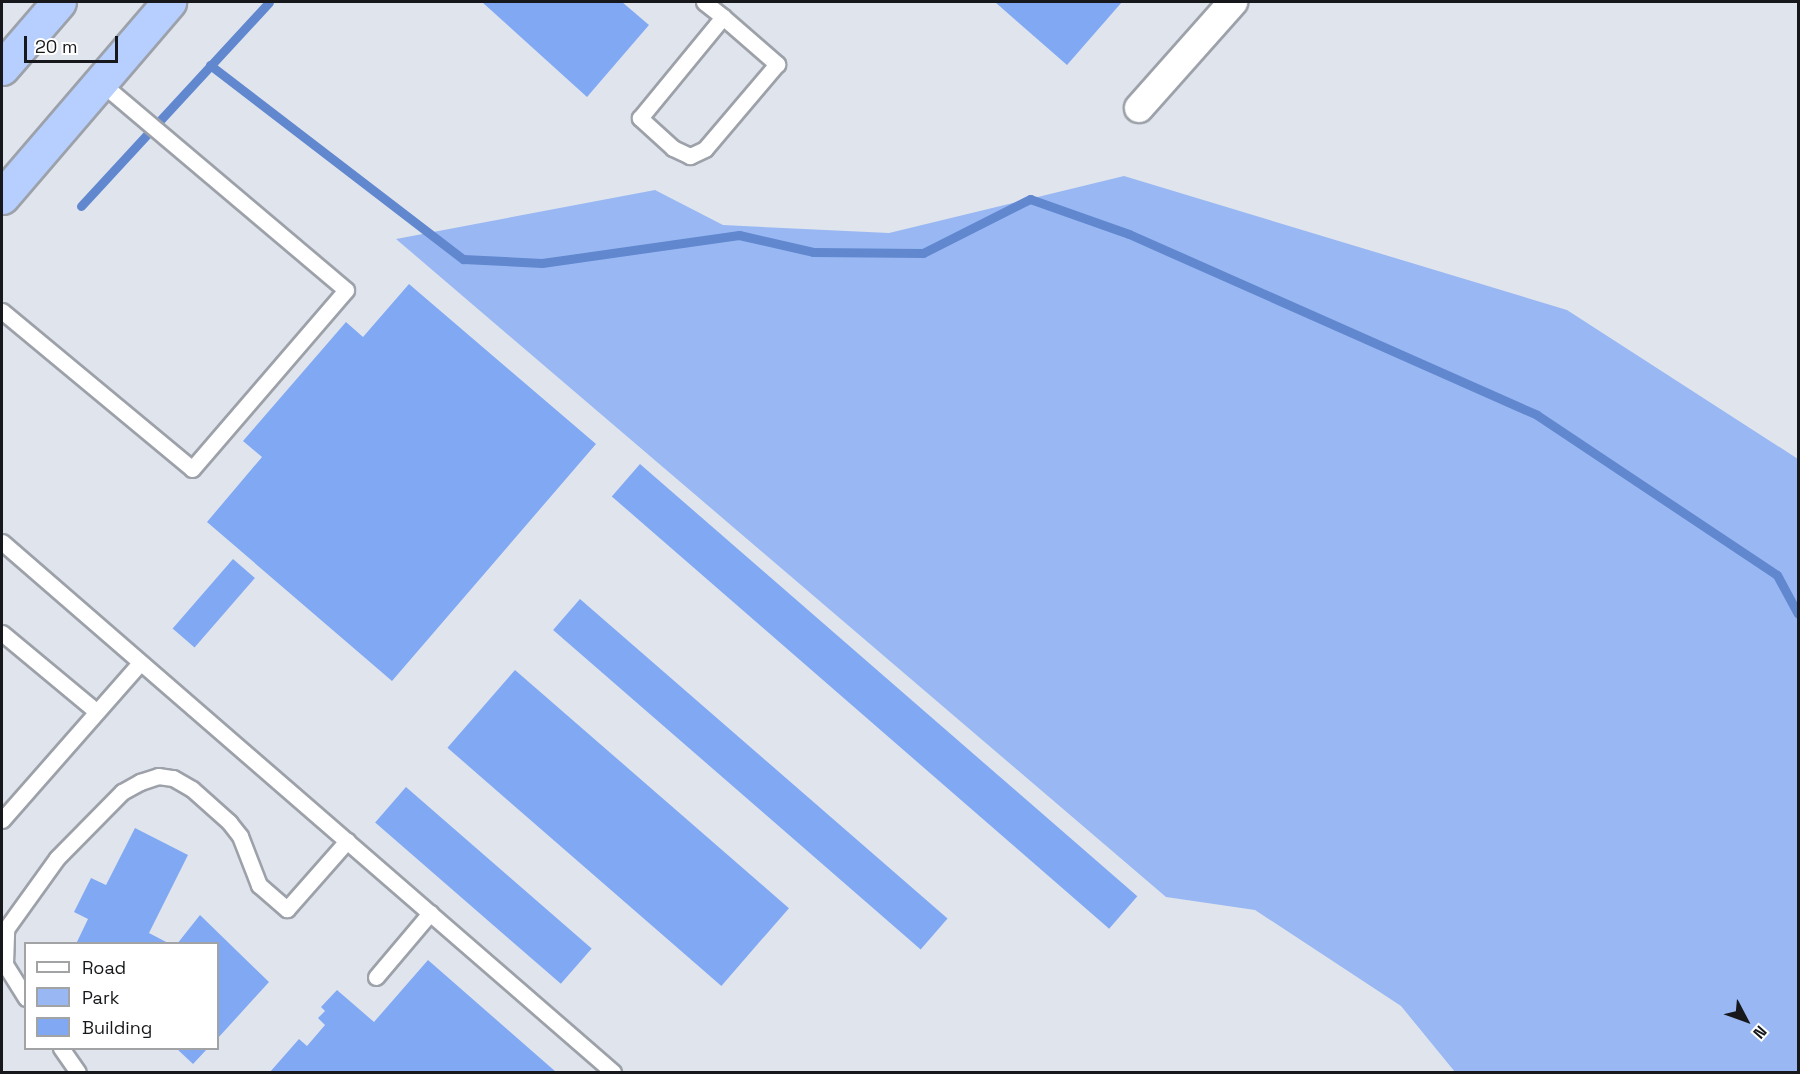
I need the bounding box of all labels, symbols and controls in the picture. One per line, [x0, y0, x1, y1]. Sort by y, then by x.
scale bar [27, 24, 122, 62]
text: 20 m [35, 35, 78, 58]
legend [24, 942, 219, 1050]
text: Road [82, 956, 126, 979]
text: Park [82, 986, 119, 1009]
north arrow [1716, 990, 1776, 1050]
text: Building [82, 1016, 152, 1039]
text: N [1749, 1021, 1771, 1043]

